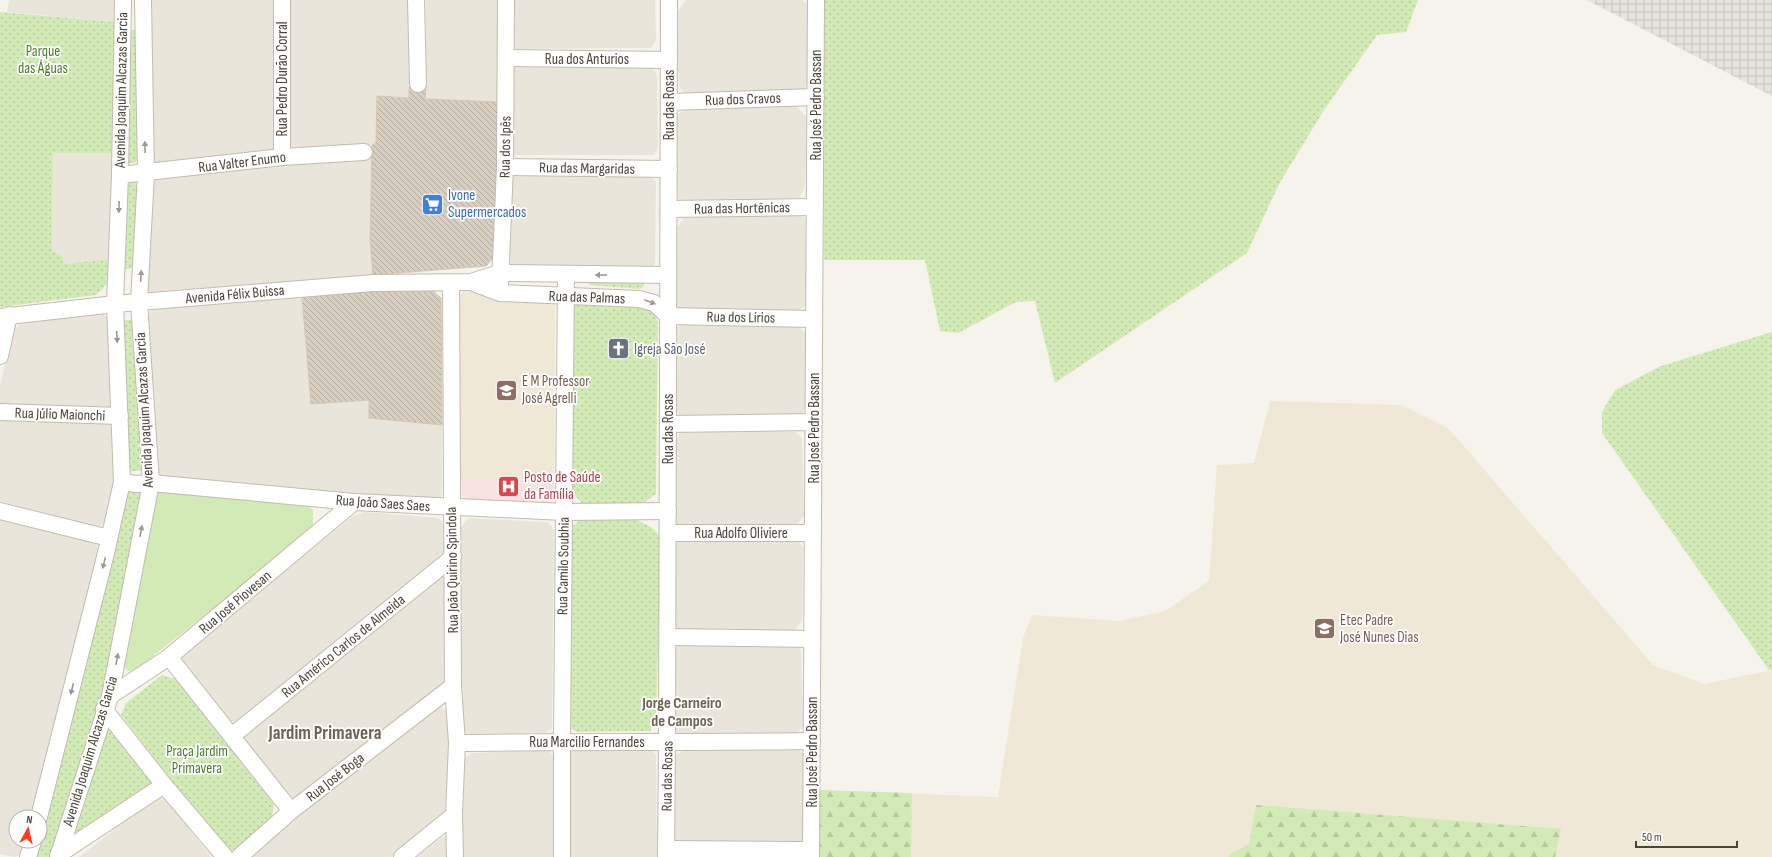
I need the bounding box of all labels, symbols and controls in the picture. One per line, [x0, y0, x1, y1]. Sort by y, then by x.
street label: Avenida Joaquim Alcazas Garcia [111, 12, 132, 169]
street label: Rua Pedro Durão Corral [273, 21, 292, 137]
park label: Parque das Águas [18, 42, 68, 78]
street label: Rua dos Anturios [545, 50, 629, 69]
street label: Rua José Pedro Bassan [807, 50, 826, 161]
street label: Rua das Rosas [660, 70, 679, 140]
street label: Rua dos Cravos [705, 89, 781, 110]
street label: Rua dos Ipês [495, 116, 516, 178]
one-way arrow [142, 140, 148, 153]
street label: Rua Valter Enumo [197, 148, 287, 177]
street label: Rua das Margaridas [539, 158, 635, 179]
place label: Ivone Supermercados [448, 186, 526, 222]
supermarket icon: Ivone Supermercados [420, 191, 446, 217]
street label: Rua das Hortênicas [694, 198, 790, 219]
one-way arrow [115, 201, 122, 213]
one-way arrow [137, 270, 144, 282]
one-way arrow [594, 272, 607, 278]
street label: Avenida Félix Buissa [184, 281, 285, 308]
street label: Rua das Palmas [548, 287, 626, 308]
one-way arrow [644, 299, 656, 306]
street label: Rua dos Lírios [707, 307, 775, 328]
one-way arrow [113, 331, 120, 343]
street label: Avenida Joaquim Alcazas Garcia [131, 332, 158, 489]
church icon: Igreja São José [606, 336, 632, 362]
place label: Igreja São José [634, 340, 705, 359]
place label: E M Professor José Agrelli [521, 372, 590, 408]
street label: Rua José Pedro Bassan [805, 373, 824, 484]
school or university icon: E M Professor José Agrelli [494, 377, 520, 403]
street label: Rua das Rosas [659, 394, 678, 464]
street label: Rua Júlio Maionchi [14, 403, 106, 426]
place label: Posto de Saúde da Família [524, 468, 600, 504]
hospital icon: Posto de Saúde da Família [495, 473, 521, 499]
street label: Rua João Saes Saes [335, 491, 431, 516]
street label: Rua João Quirino Spindola [442, 506, 463, 633]
street label: Rua Camilo Soubhia [553, 517, 574, 615]
street label: Rua Adolfo Oliviere [694, 524, 788, 543]
one-way arrow [139, 525, 145, 537]
one-way arrow [100, 556, 106, 569]
street label: Rua José Piovesan [195, 567, 275, 638]
street label: Rua Américo Carlos de Almeida [278, 590, 409, 702]
place label: Etec Padre José Nunes Dias [1339, 611, 1419, 647]
school or university icon: Etec Padre José Nunes Dias [1311, 616, 1337, 642]
one-way arrow [114, 653, 120, 665]
street label: Avenida Joaquim Alcazas Garcia [58, 674, 122, 829]
one-way arrow [69, 683, 75, 695]
district label: Jorge Carneiro de Campos [641, 694, 722, 731]
street label: Rua José Pedro Bassan [803, 697, 822, 808]
district label: Jardim Primavera [267, 722, 382, 745]
street label: Rua Marcilio Fernandes [529, 733, 645, 752]
street label: Rua das Rosas [657, 741, 678, 811]
park label: Praça Jardim Primavera [166, 742, 228, 778]
street label: Rua José Boga [302, 749, 368, 806]
north arrow [8, 809, 48, 849]
text: N [26, 813, 33, 826]
scale bar [1636, 823, 1737, 849]
text: 50 m [1642, 830, 1662, 845]

